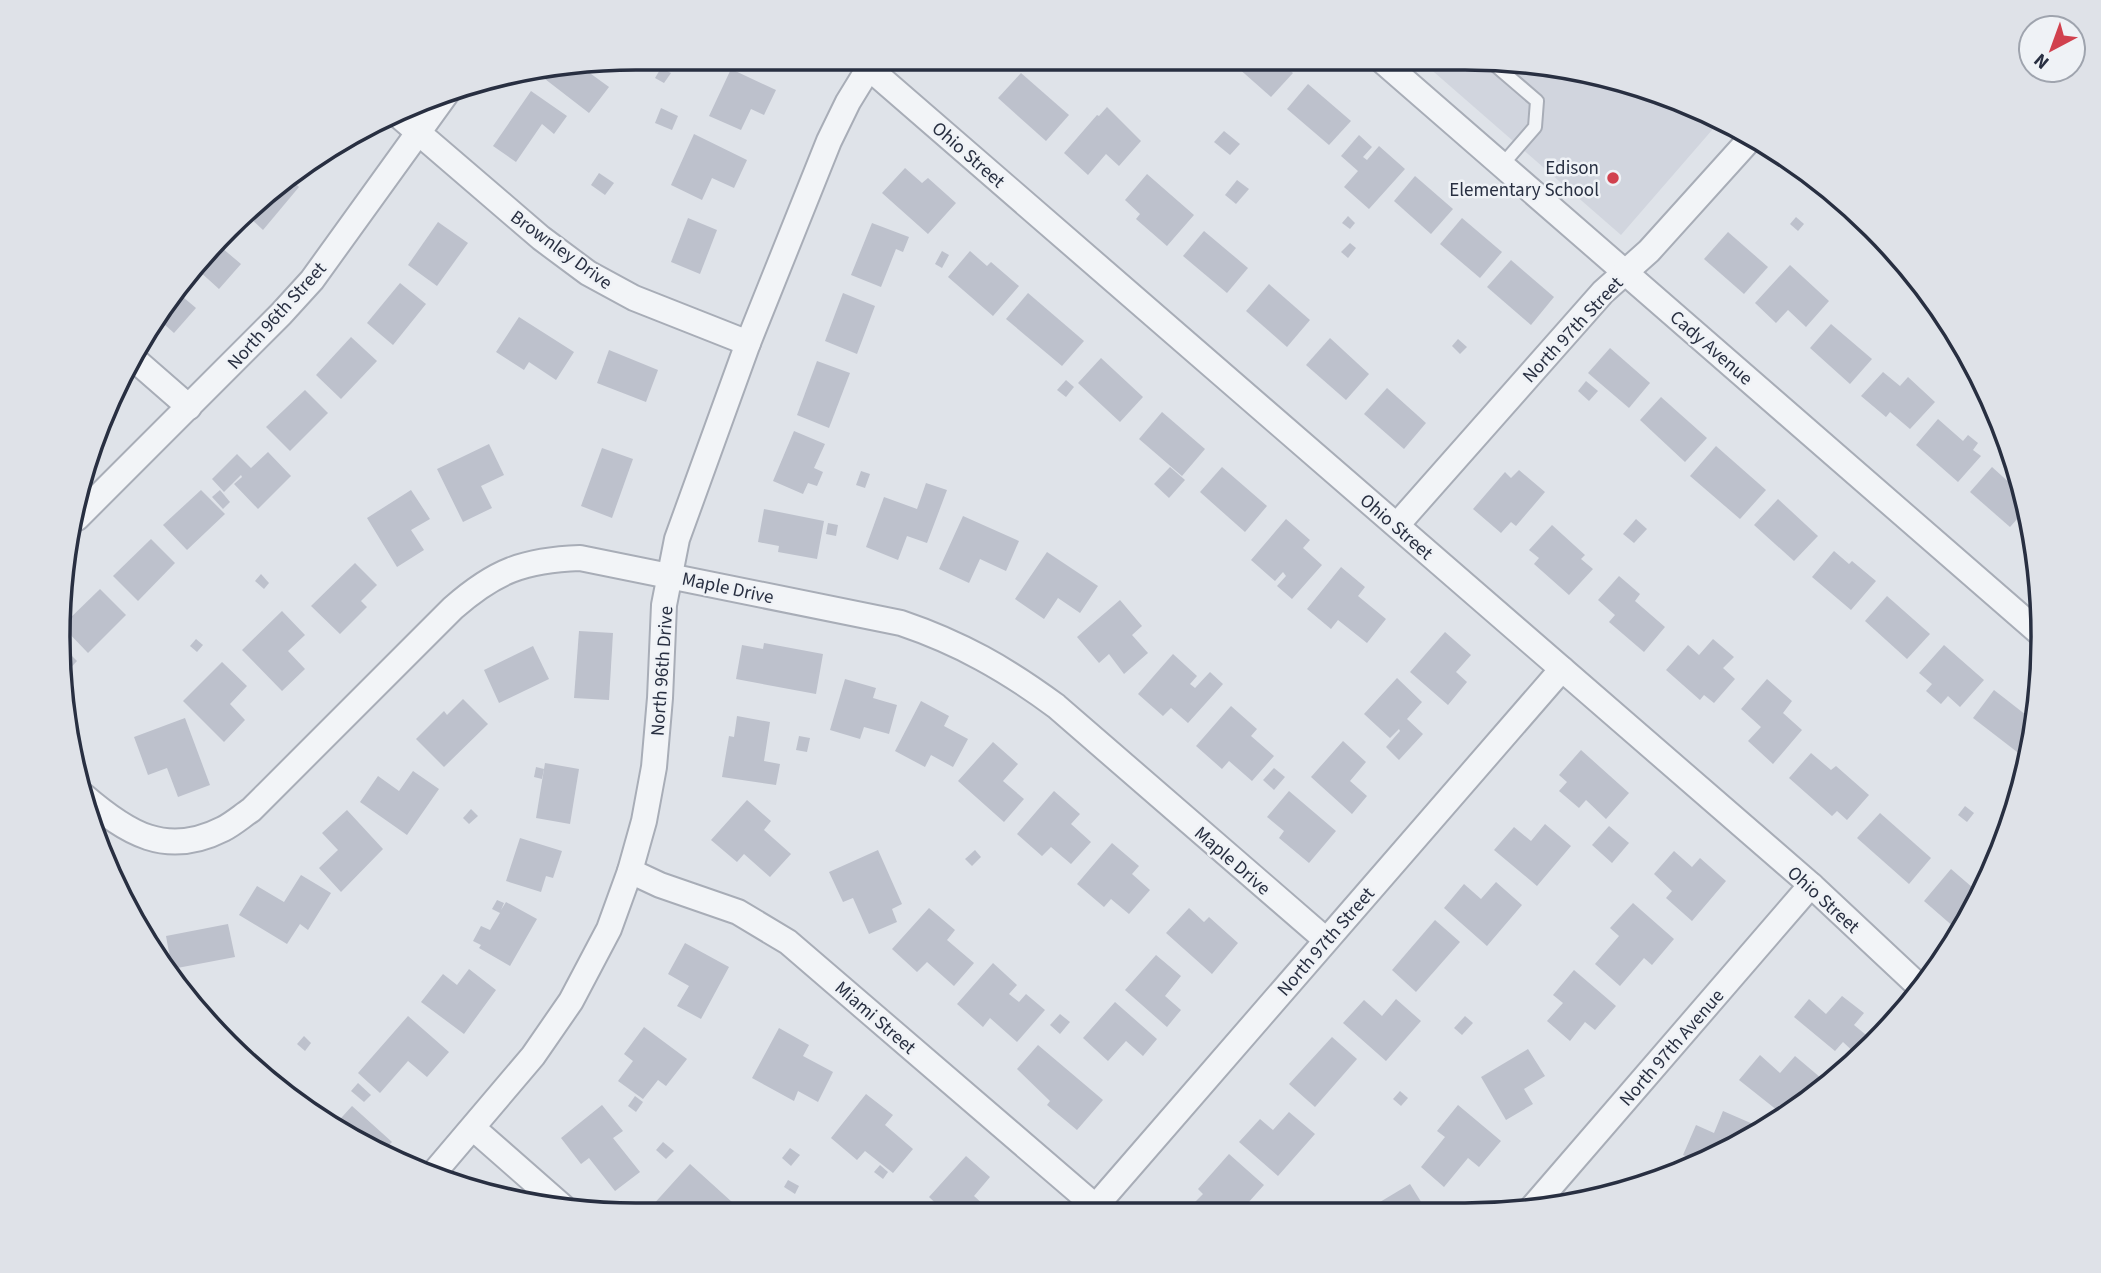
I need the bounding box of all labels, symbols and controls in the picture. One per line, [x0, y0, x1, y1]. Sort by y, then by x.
north arrow [2017, 14, 2087, 84]
text: N [2028, 46, 2055, 75]
street label: Ohio Street [925, 116, 1011, 195]
place label: Edison Elementary School [1449, 155, 1599, 204]
marker: Edison Elementary School [1605, 170, 1621, 186]
street label: Brownley Drive [505, 204, 618, 296]
street label: North 96th Street [221, 256, 333, 376]
street label: North 97th Street [1517, 270, 1630, 389]
street label: Cady Avenue [1664, 304, 1758, 392]
street label: Ohio Street [1353, 488, 1439, 567]
street label: Maple Drive [679, 566, 776, 611]
street label: North 96th Drive [644, 605, 681, 737]
street label: Maple Drive [1188, 820, 1276, 902]
street label: Ohio Street [1781, 860, 1866, 940]
street label: North 97th Street [1271, 881, 1382, 1002]
street label: Miami Street [828, 975, 922, 1061]
street label: North 97th Avenue [1613, 983, 1731, 1113]

